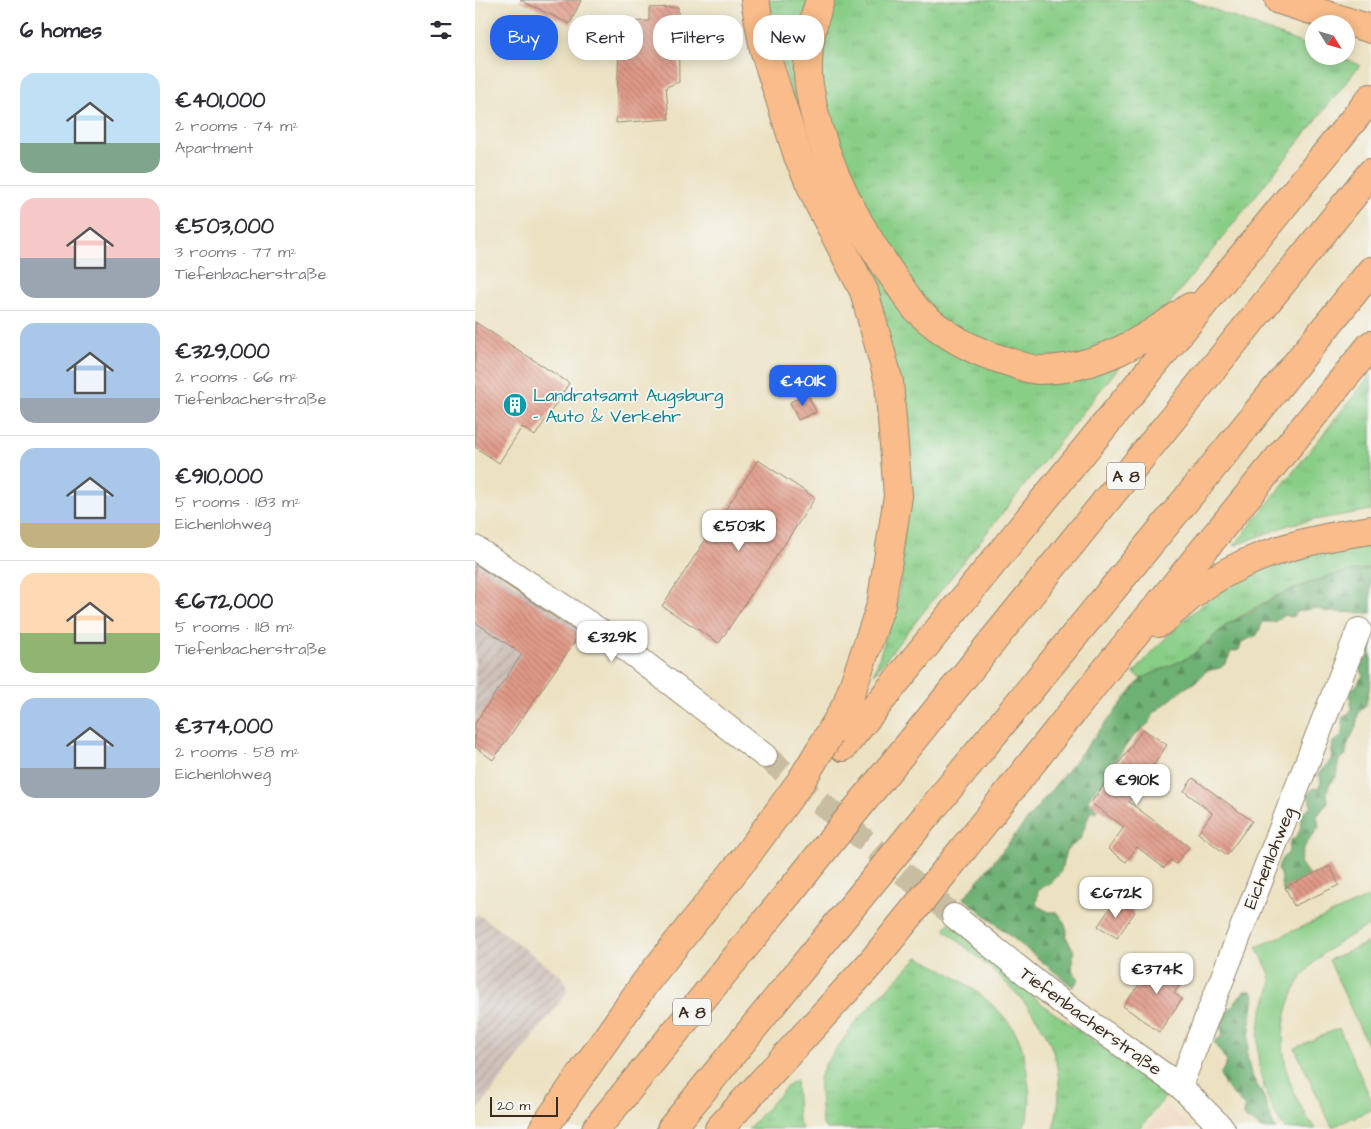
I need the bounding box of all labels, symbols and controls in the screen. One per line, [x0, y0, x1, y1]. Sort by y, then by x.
chip: Buy [490, 15, 558, 60]
chip: Rent [568, 15, 643, 60]
chip: Filters [653, 15, 743, 60]
chip: New [753, 15, 824, 60]
north arrow [1305, 15, 1355, 65]
map controls [1305, 15, 1355, 65]
text: 6 homes [20, 16, 102, 45]
icon: filters [427, 16, 455, 44]
text: €401,000 [175, 86, 265, 115]
icon: home [60, 93, 120, 153]
text: 2 rooms · 74 m² [175, 115, 299, 137]
text: Apartment [175, 137, 253, 159]
text: €503,000 [175, 212, 274, 241]
icon: home [60, 218, 120, 278]
text: 3 rooms · 77 m² [175, 241, 296, 263]
text: Tiefenbacherstraße [175, 263, 326, 285]
text: €329,000 [175, 337, 270, 366]
icon: home [60, 343, 120, 403]
pin: €401K [768, 364, 838, 407]
text: 2 rooms · 66 m² [175, 366, 298, 388]
text: €401K [780, 370, 826, 392]
place label: Landratsamt Augsburg - Auto & Verkehr [533, 383, 723, 429]
text: Tiefenbacherstraße [175, 388, 326, 410]
building icon: Landratsamt Augsburg - Auto & Verkehr [502, 392, 528, 418]
text: €910,000 [175, 462, 263, 491]
road number: A 8 [1107, 462, 1145, 490]
icon: home [60, 468, 120, 528]
text: 5 rooms · 183 m² [175, 491, 301, 513]
pin: €503K [704, 510, 774, 552]
text: Eichenlohweg [175, 513, 271, 535]
text: €503K [713, 515, 765, 537]
text: €672,000 [175, 587, 273, 616]
icon: home [60, 593, 120, 653]
text: 5 rooms · 118 m² [175, 616, 294, 638]
pin: €329K [577, 620, 647, 663]
text: €329K [588, 626, 636, 648]
text: Tiefenbacherstraße [175, 638, 326, 660]
text: €374,000 [175, 712, 273, 741]
icon: home [60, 718, 120, 778]
text: 2 rooms · 58 m² [175, 741, 300, 763]
text: Eichenlohweg [175, 763, 271, 785]
pin: €910K [1102, 764, 1172, 806]
text: €910K [1115, 769, 1159, 791]
street label: Eichenlohweg [1238, 804, 1302, 913]
pin: €672K [1081, 876, 1151, 919]
text: €672K [1090, 882, 1142, 904]
pin: €374K [1122, 952, 1192, 995]
text: €374K [1131, 958, 1183, 980]
street label: Tiefenbacherstraße [1014, 961, 1167, 1082]
road number: A 8 [673, 999, 711, 1026]
scale bar [490, 1094, 557, 1117]
text: 20 m [497, 1096, 530, 1116]

